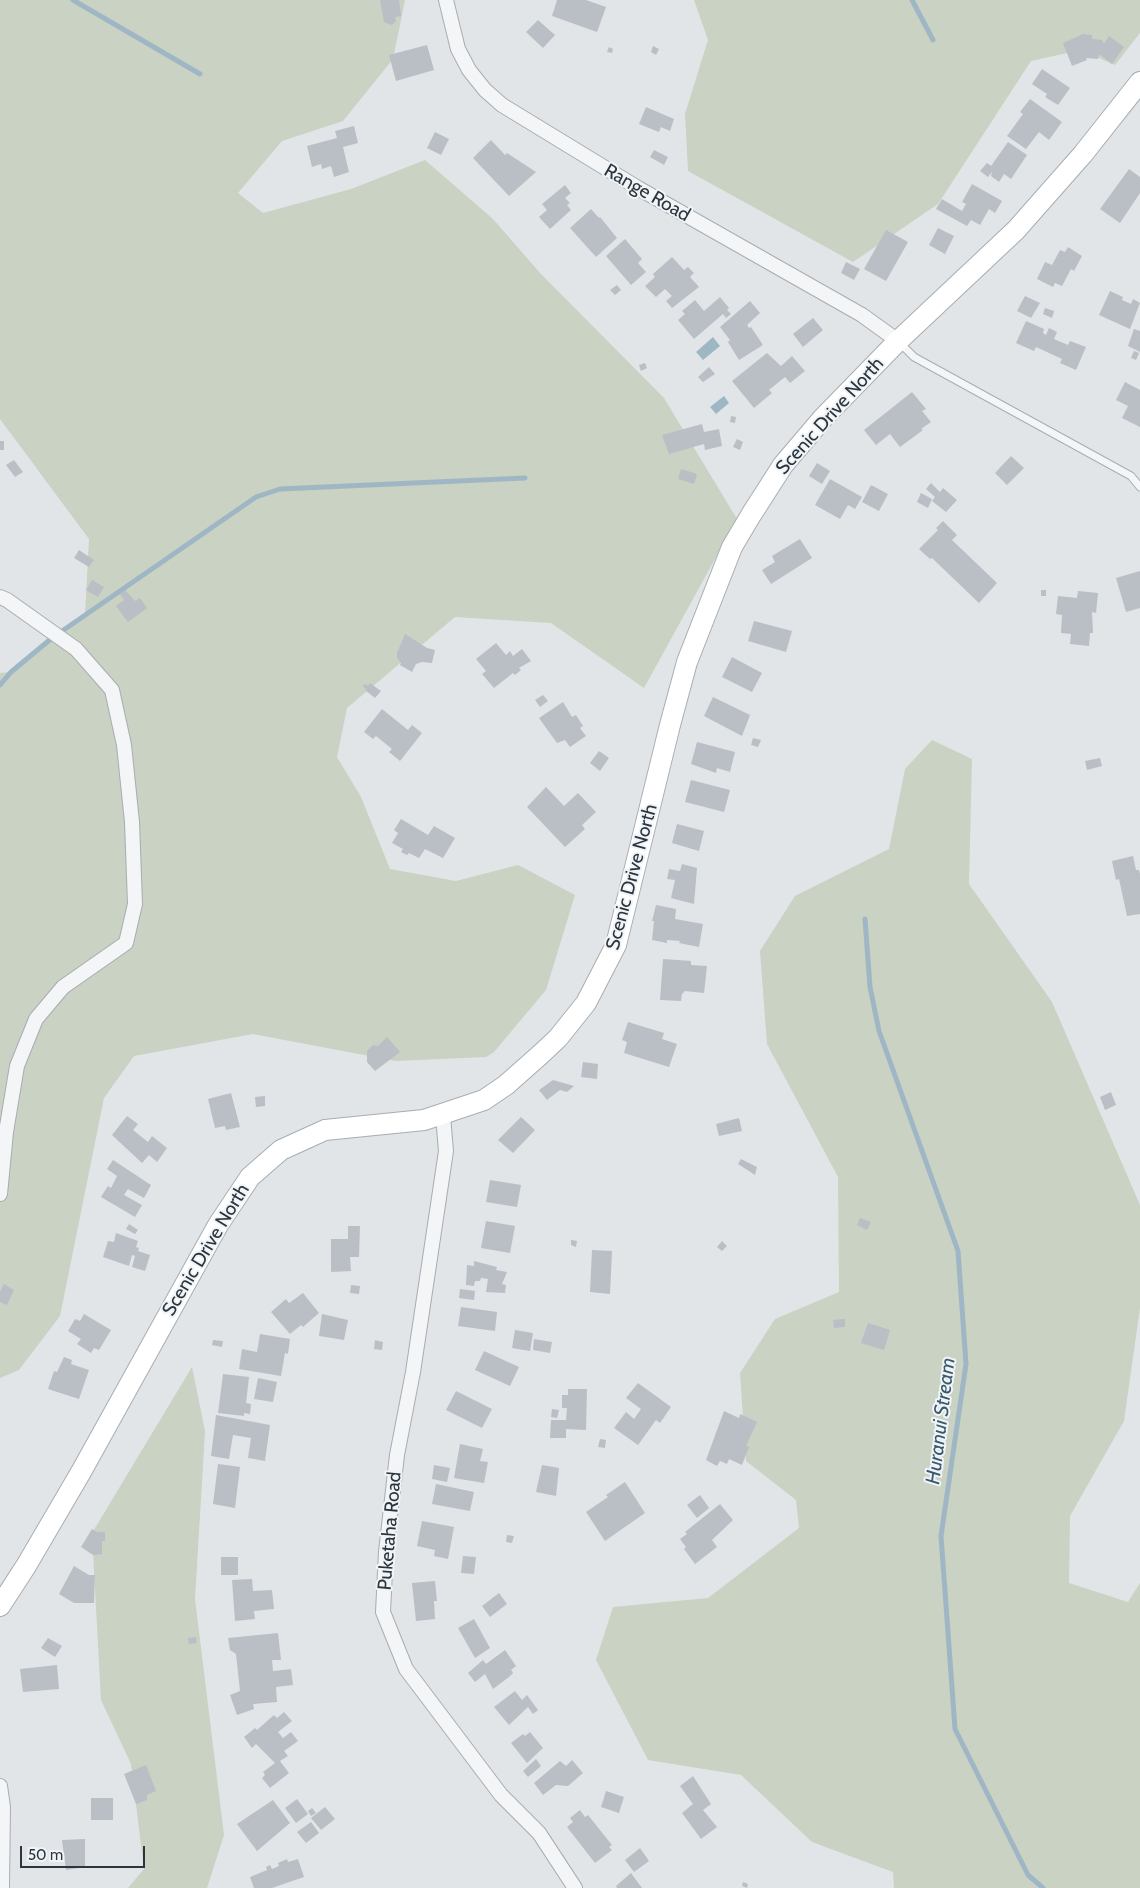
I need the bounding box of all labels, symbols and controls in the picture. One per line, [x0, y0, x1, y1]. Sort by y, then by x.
street label: Range Road [600, 159, 694, 227]
street label: Scenic Drive North [771, 353, 889, 479]
street label: Scenic Drive North [602, 802, 662, 952]
street label: Scenic Drive North [158, 1180, 254, 1320]
water label: Huranui Stream [921, 1356, 961, 1486]
street label: Puketaha Road [373, 1471, 407, 1591]
scale bar [22, 1836, 148, 1868]
text: 50 m [28, 1846, 63, 1864]

